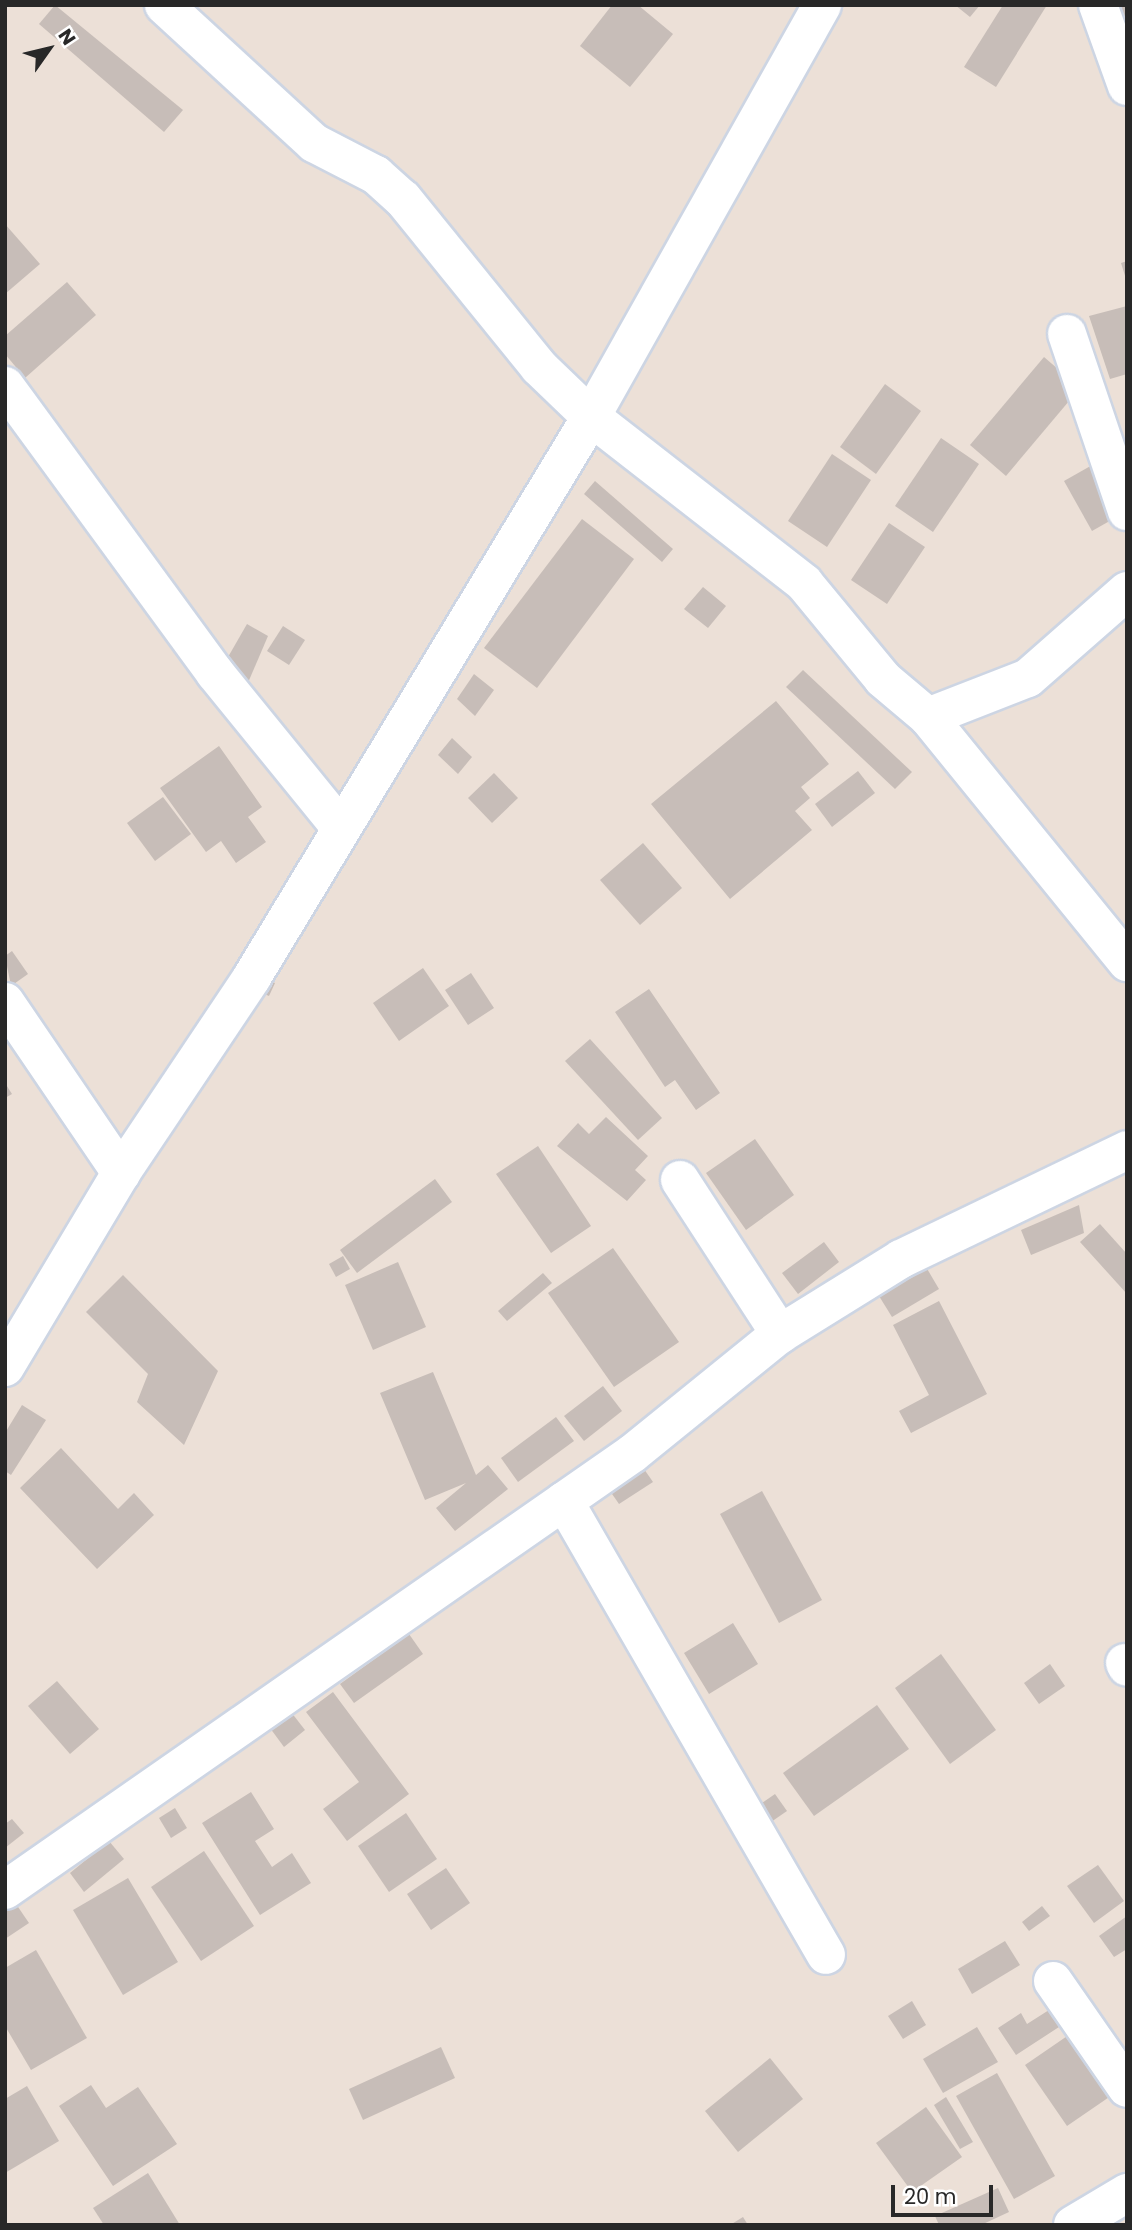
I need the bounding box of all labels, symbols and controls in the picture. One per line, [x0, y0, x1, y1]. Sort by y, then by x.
north arrow [14, 14, 84, 84]
text: N [52, 23, 82, 50]
scale bar [894, 2170, 996, 2214]
text: 20 m [904, 2182, 957, 2211]

